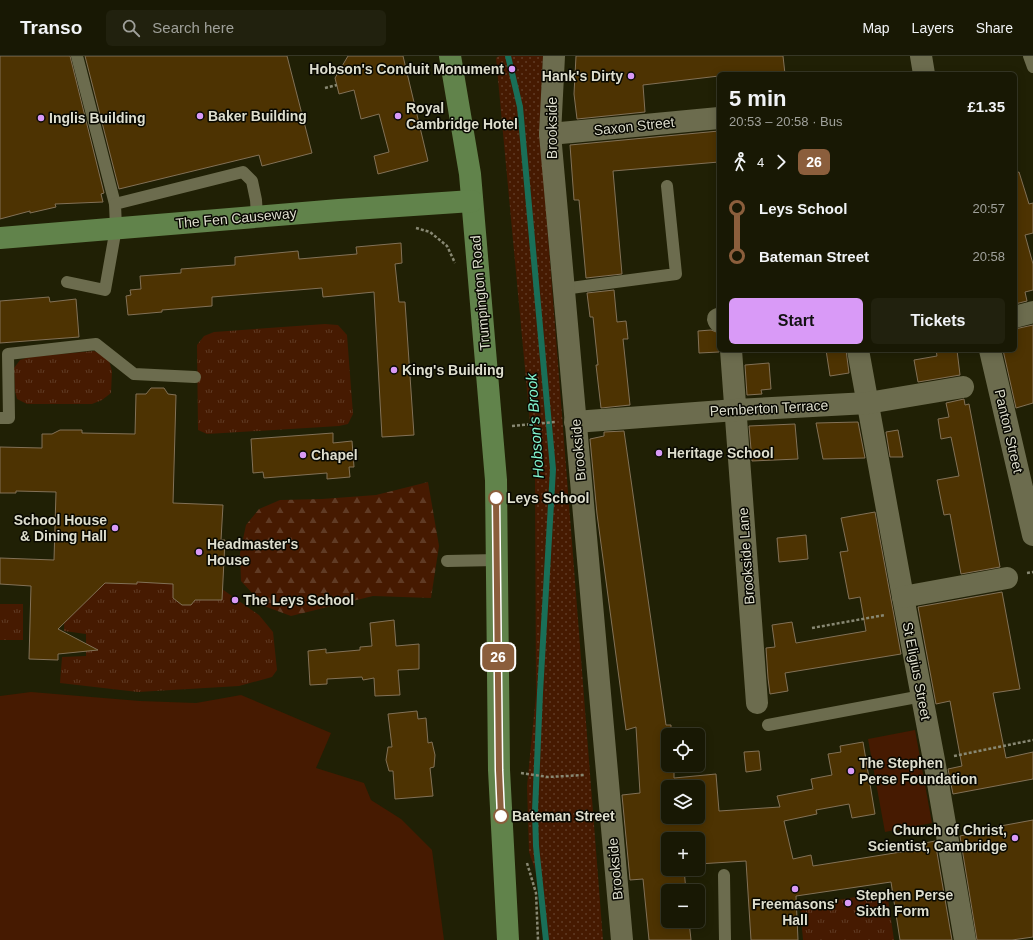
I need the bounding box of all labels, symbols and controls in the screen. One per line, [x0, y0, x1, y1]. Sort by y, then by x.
search box [106, 10, 386, 46]
text: Transo [20, 17, 82, 38]
icon: search [120, 17, 142, 39]
text: Search here [152, 19, 234, 36]
text: Map [862, 20, 890, 36]
text: Layers [912, 20, 954, 36]
text: Share [976, 20, 1013, 36]
place label: Hobson's Conduit Monument [309, 61, 504, 77]
marker: Hobson's Conduit Monument [507, 64, 517, 74]
place label: Hank's Dirty [542, 68, 623, 84]
marker: Hank's Dirty [626, 71, 636, 81]
text: 5 min [729, 86, 786, 111]
street label: Brookside [544, 97, 560, 159]
text: £1.35 [967, 98, 1005, 115]
place label: Royal Cambridge Hotel [406, 100, 518, 132]
place label: Baker Building [208, 108, 307, 124]
place label: Inglis Building [49, 110, 145, 126]
marker: Baker Building [195, 111, 205, 121]
marker: Royal Cambridge Hotel [393, 111, 403, 121]
marker: Inglis Building [36, 113, 46, 123]
street label: Saxon Street [593, 114, 675, 138]
text: 20:53 – 20:58 · Bus [729, 114, 842, 129]
icon: walk [729, 151, 751, 173]
icon: forward [770, 151, 792, 173]
text: 26 [806, 154, 822, 170]
text: 4 [757, 155, 764, 170]
text: Leys School [759, 200, 847, 217]
text: 20:57 [972, 201, 1005, 216]
street label: The Fen Causeway [175, 205, 297, 231]
street label: Trumpington Road [467, 235, 493, 351]
text: Bateman Street [759, 248, 869, 265]
text: 20:58 [972, 249, 1005, 264]
button: Start [729, 298, 863, 344]
button: Tickets [871, 298, 1005, 344]
place label: King's Building [402, 362, 504, 378]
marker: King's Building [389, 365, 399, 375]
water label: Hobson's Brook [522, 371, 547, 479]
street label: Panton Street [992, 387, 1026, 475]
street label: Pemberton Terrace [709, 397, 829, 419]
street label: Brookside [567, 418, 589, 482]
place label: Heritage School [667, 445, 774, 461]
place label: Chapel [311, 447, 358, 463]
marker: Heritage School [654, 448, 664, 458]
marker: Chapel [298, 450, 308, 460]
marker: Leys School [488, 490, 504, 506]
place label: Leys School [507, 490, 589, 506]
street label: Brookside Lane [735, 507, 757, 605]
place label: School House & Dining Hall [14, 512, 107, 544]
marker: School House & Dining Hall [110, 523, 120, 533]
place label: Headmaster's House [207, 536, 298, 568]
marker: Headmaster's House [194, 547, 204, 557]
place label: The Leys School [243, 592, 354, 608]
marker: The Leys School [230, 595, 240, 605]
street label: St Eligius Street [900, 621, 934, 722]
line badge: 26 [480, 644, 516, 670]
text: 26 [490, 649, 506, 665]
map controls [661, 728, 705, 928]
button: locate [661, 728, 705, 772]
place label: The Stephen Perse Foundation [859, 755, 977, 787]
marker: The Stephen Perse Foundation [846, 766, 856, 776]
button: layers [661, 780, 705, 824]
marker: Bateman Street [493, 808, 509, 824]
place label: Bateman Street [512, 808, 615, 824]
place label: Church of Christ, Scientist, Cambridge [868, 822, 1007, 854]
button: + [661, 832, 705, 876]
marker: Church of Christ, Scientist, Cambridge [1010, 833, 1020, 843]
street label: Brookside [604, 837, 626, 901]
button: − [661, 884, 705, 928]
marker: Freemasons' Hall [790, 884, 800, 894]
place label: Stephen Perse Sixth Form [856, 887, 953, 919]
place label: Freemasons' Hall [752, 896, 838, 928]
marker: Stephen Perse Sixth Form [843, 898, 853, 908]

